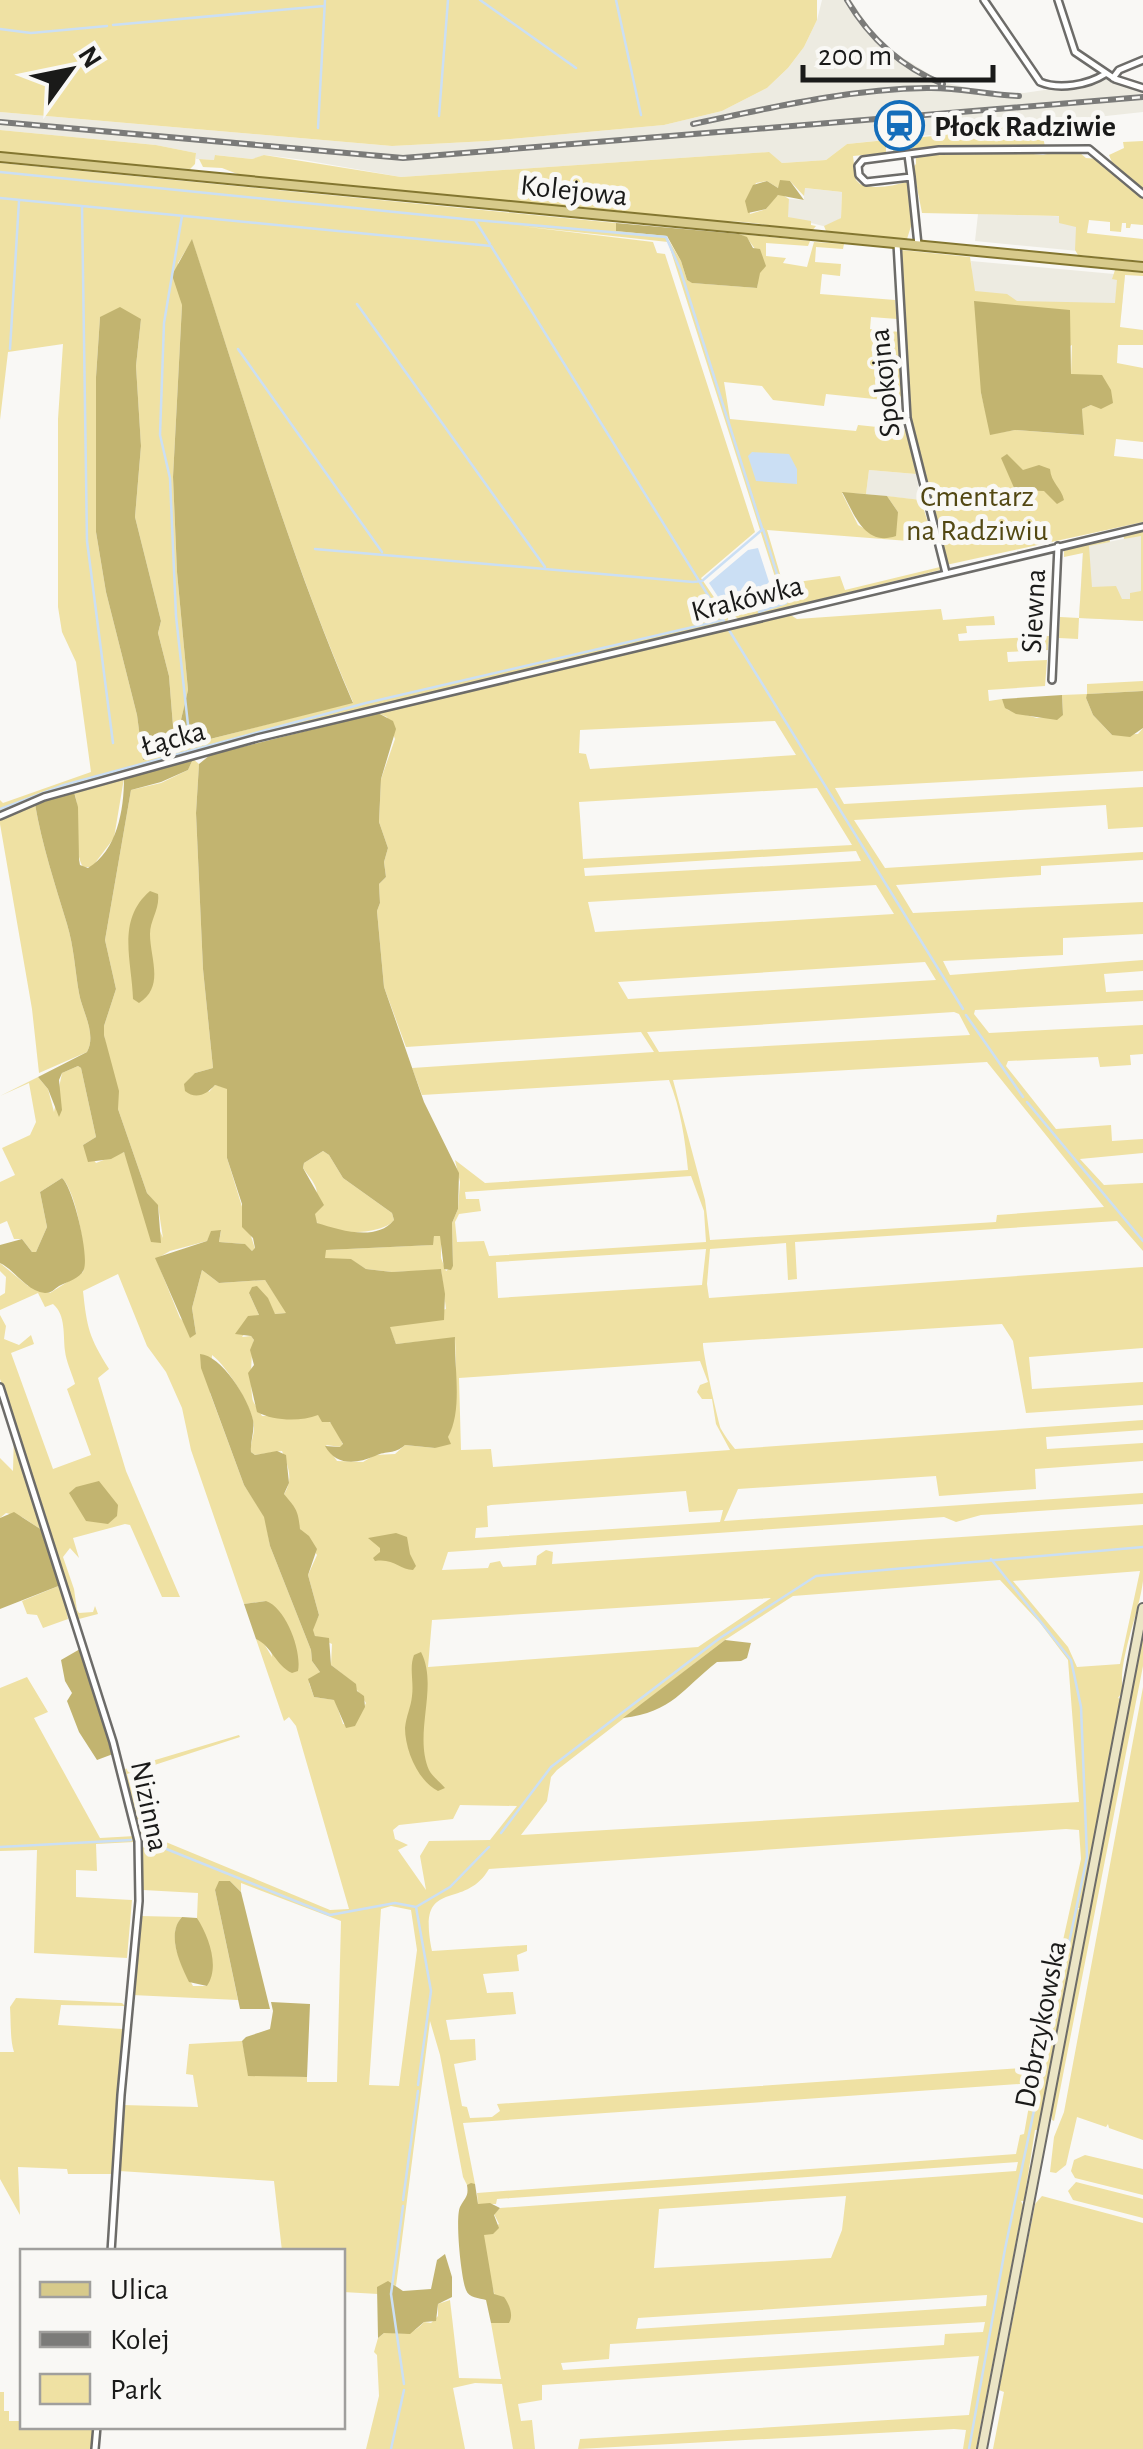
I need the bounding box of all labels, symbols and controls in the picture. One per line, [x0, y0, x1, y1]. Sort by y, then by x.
north arrow [20, 20, 120, 120]
scale bar [803, 20, 993, 82]
text: 200 m [818, 41, 892, 71]
text: N [72, 42, 106, 73]
station icon: Płock Radziwie [873, 100, 925, 152]
place label: Płock Radziwie [934, 112, 1116, 142]
street label: Kolejowa [519, 170, 629, 212]
street label: Spokojna [864, 327, 906, 439]
park label: Cmentarz na Radziwiu [906, 482, 1048, 546]
street label: Siewna [1017, 568, 1051, 654]
street label: Krakówka [688, 571, 806, 627]
street label: Łącka [138, 716, 209, 762]
street label: Nizinna [125, 1758, 173, 1854]
street label: Dobrzykowska [1010, 1938, 1072, 2110]
legend [20, 2249, 345, 2429]
text: Ulica [110, 2275, 169, 2305]
text: Kolej [110, 2325, 170, 2355]
text: Park [110, 2375, 162, 2405]

